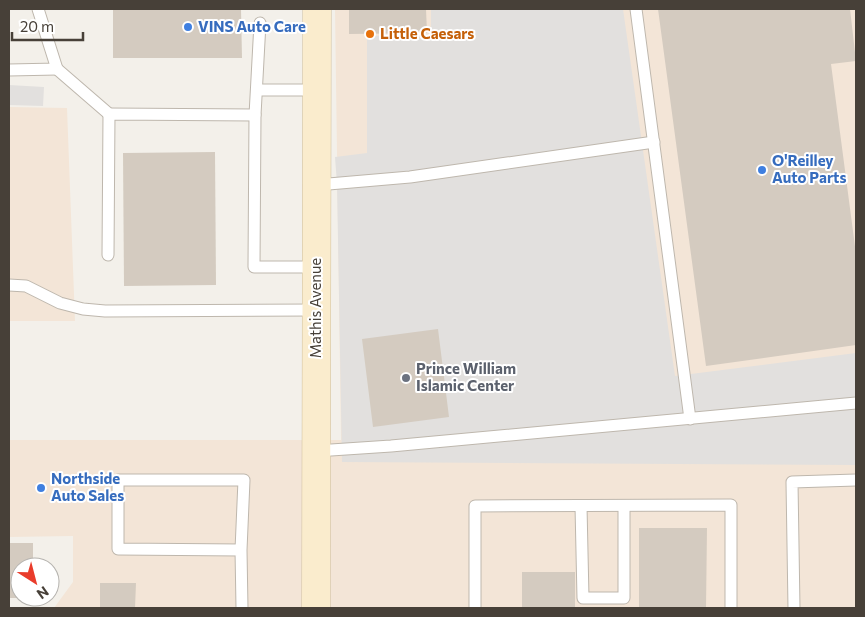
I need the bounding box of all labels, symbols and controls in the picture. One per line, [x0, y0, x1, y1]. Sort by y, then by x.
scale bar [12, 10, 84, 42]
text: 20 m [20, 17, 54, 35]
place label: VINS Auto Care [198, 17, 306, 35]
marker: VINS Auto Care [182, 21, 194, 33]
place label: Little Caesars [380, 24, 474, 42]
marker: Little Caesars [364, 28, 376, 40]
place label: O'Reilley Auto Parts [772, 151, 846, 186]
marker: O'Reilley Auto Parts [756, 164, 768, 176]
street label: Mathis Avenue [306, 258, 324, 358]
place label: Prince William Islamic Center [416, 359, 516, 394]
marker: Prince William Islamic Center [400, 372, 412, 384]
place label: Northside Auto Sales [51, 469, 124, 504]
marker: Northside Auto Sales [35, 482, 47, 494]
north arrow [10, 557, 60, 607]
text: N [34, 583, 52, 603]

